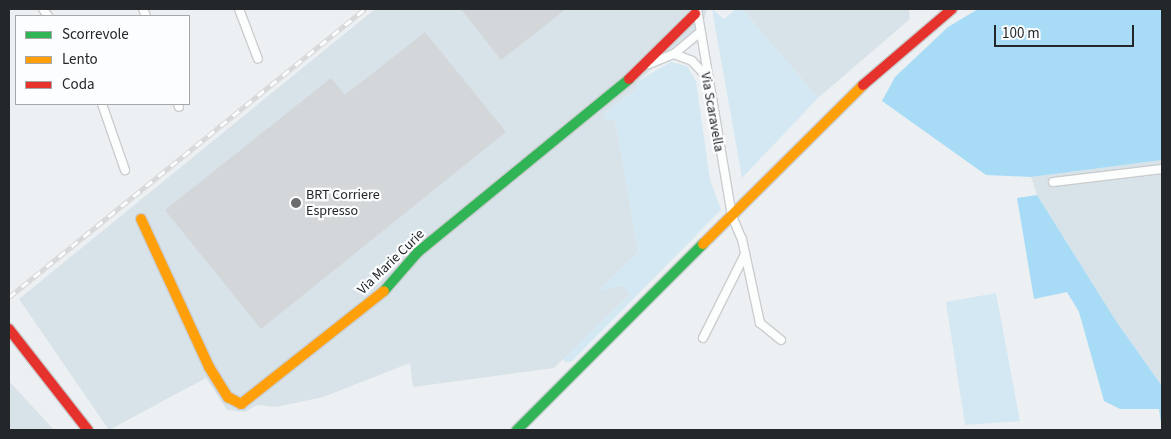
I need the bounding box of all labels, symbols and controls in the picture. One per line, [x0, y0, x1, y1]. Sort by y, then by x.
legend [15, 15, 190, 105]
scale bar [996, 15, 1136, 47]
text: 100 m [1002, 23, 1040, 44]
text: Scorrevole [62, 24, 129, 45]
text: Lento [62, 49, 98, 70]
street label: Via Scaravella [697, 71, 727, 153]
text: Coda [62, 74, 95, 95]
place label: BRT Corriere Espresso [306, 187, 380, 220]
marker: BRT Corriere Espresso [290, 197, 302, 209]
street label: Via Marie Curie [354, 226, 428, 298]

